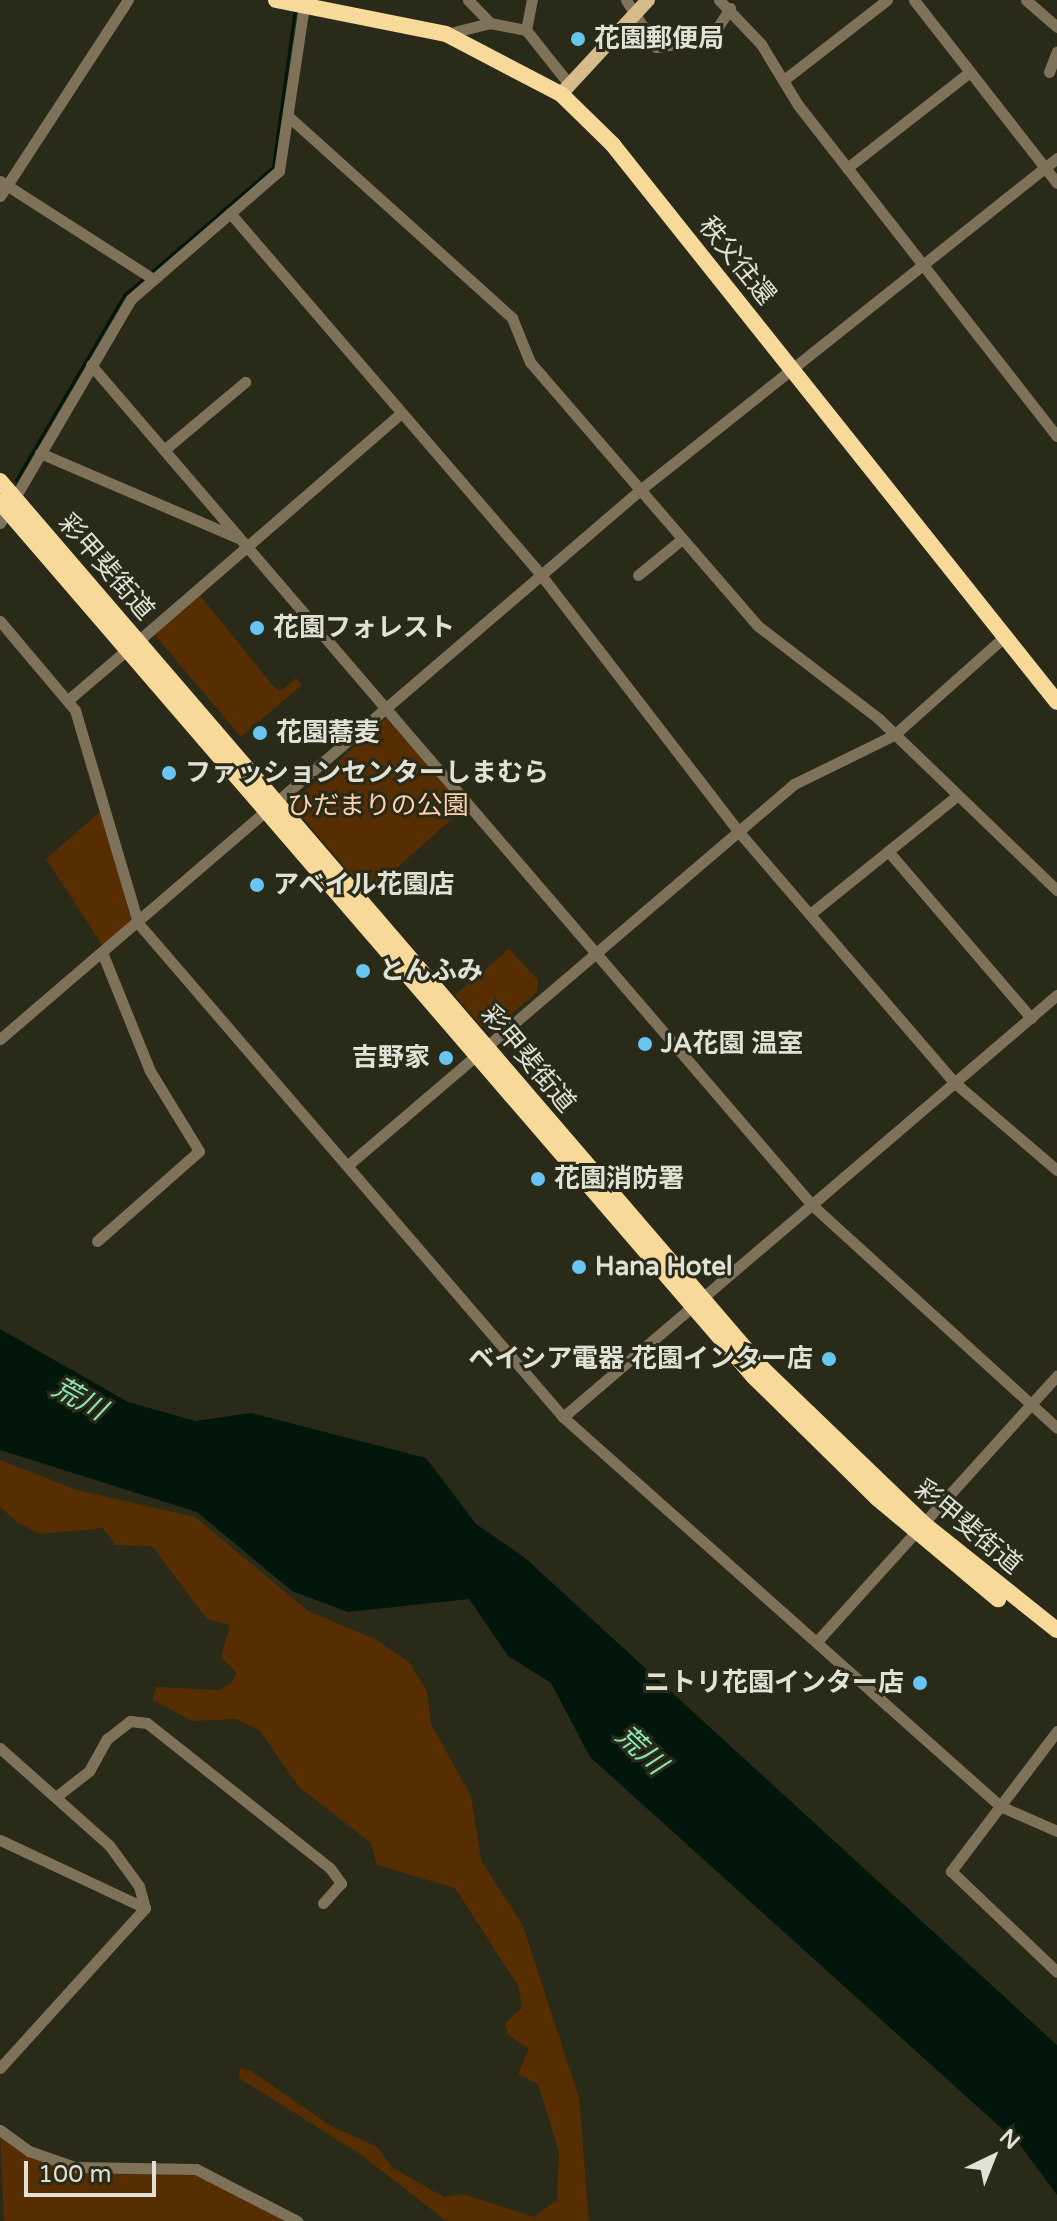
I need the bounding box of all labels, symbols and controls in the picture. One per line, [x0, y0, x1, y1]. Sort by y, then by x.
place label: 花園郵便局 [594, 23, 724, 55]
marker: 花園郵便局 [569, 30, 587, 48]
street label: 秩父往還 [692, 211, 782, 311]
street label: 彩甲斐街道 [52, 508, 160, 626]
place label: 花園フォレスト [273, 612, 455, 644]
marker: 花園フォレスト [248, 619, 266, 637]
place label: 花園蕎麦 [276, 717, 380, 749]
marker: 花園蕎麦 [251, 724, 269, 742]
place label: ファッションセンターしまむら [185, 757, 549, 789]
marker: ファッションセンターしまむら [160, 764, 178, 782]
park label: ひだまりの公園 [287, 790, 469, 822]
place label: アベイル花園店 [273, 869, 455, 901]
marker: アベイル花園店 [248, 876, 266, 894]
place label: とんふみ [379, 955, 483, 987]
marker: とんふみ [354, 962, 372, 980]
street label: 彩甲斐街道 [474, 999, 582, 1119]
place label: JA花園 温室 [661, 1028, 803, 1060]
marker: JA花園 温室 [636, 1035, 654, 1053]
place label: 吉野家 [352, 1042, 430, 1074]
marker: 吉野家 [437, 1049, 455, 1067]
place label: 花園消防署 [554, 1163, 684, 1195]
marker: 花園消防署 [529, 1170, 547, 1188]
place label: Hana Hotel [595, 1251, 732, 1283]
marker: Hana Hotel [570, 1258, 588, 1276]
place label: ベイシア電器 花園インター店 [468, 1343, 813, 1375]
marker: ベイシア電器 花園インター店 [820, 1350, 838, 1368]
water label: 荒川 [46, 1371, 112, 1427]
street label: 彩甲斐街道 [908, 1473, 1028, 1581]
place label: ニトリ花園インター店 [644, 1667, 904, 1699]
marker: ニトリ花園インター店 [911, 1674, 929, 1692]
water label: 荒川 [609, 1719, 673, 1781]
north arrow [953, 2117, 1033, 2197]
text: N [994, 2124, 1025, 2155]
scale bar [28, 2145, 160, 2195]
text: 100 m [38, 2160, 112, 2189]

